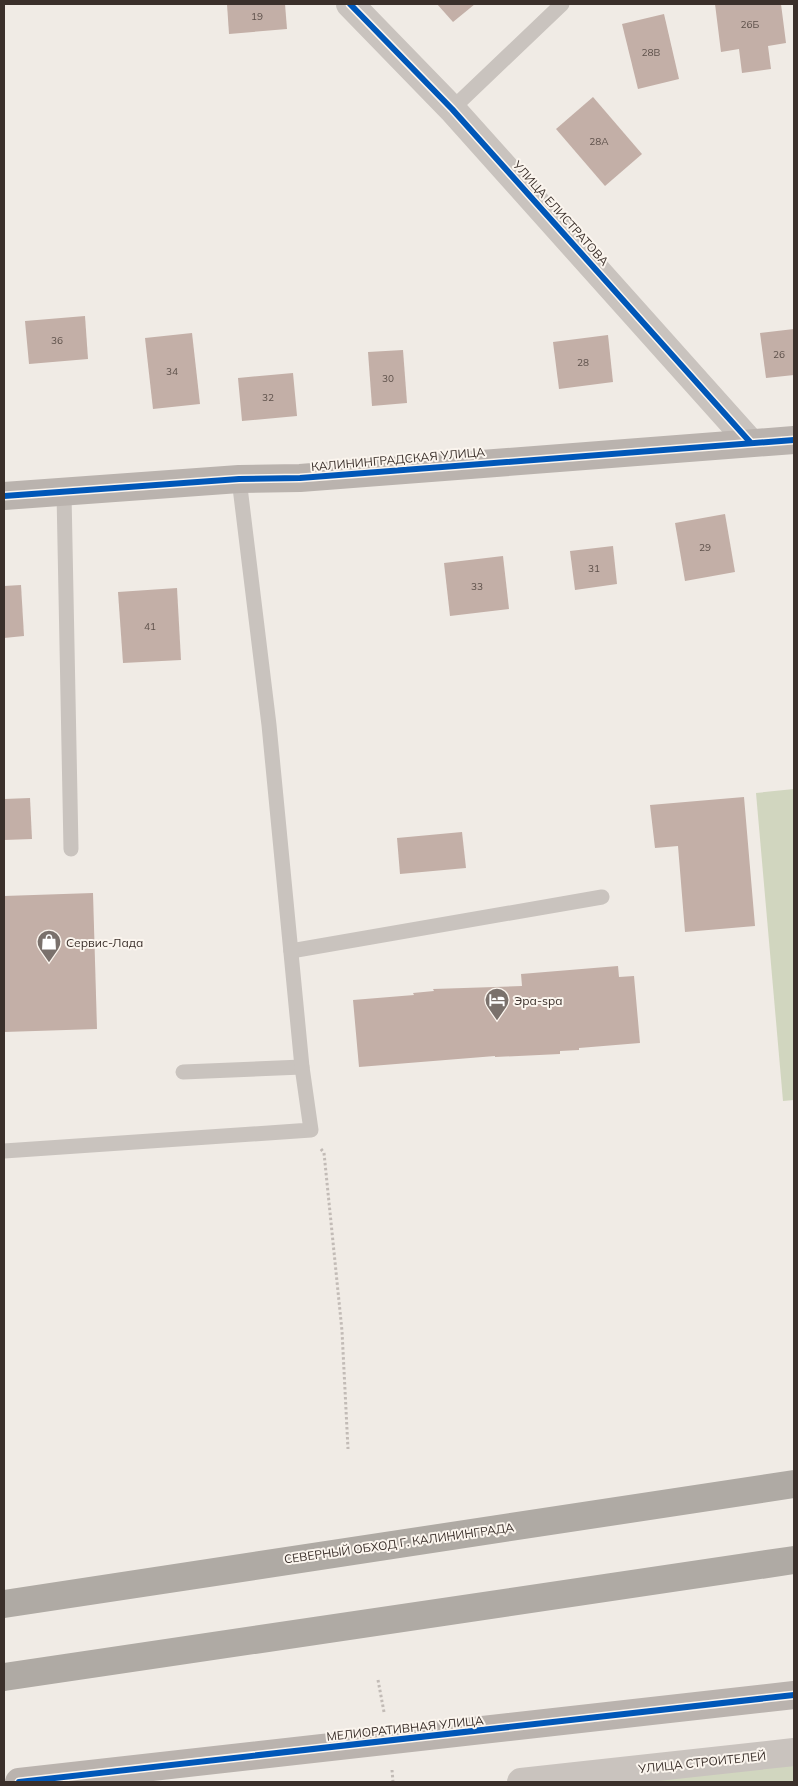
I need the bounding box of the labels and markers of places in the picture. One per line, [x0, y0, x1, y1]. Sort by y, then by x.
shop icon: Сервис-Лада [36, 929, 62, 963]
place label: Сервис-Лада [66, 935, 143, 950]
hotel icon: Эра-spa [484, 987, 510, 1021]
place label: Эра-spa [514, 993, 562, 1008]

